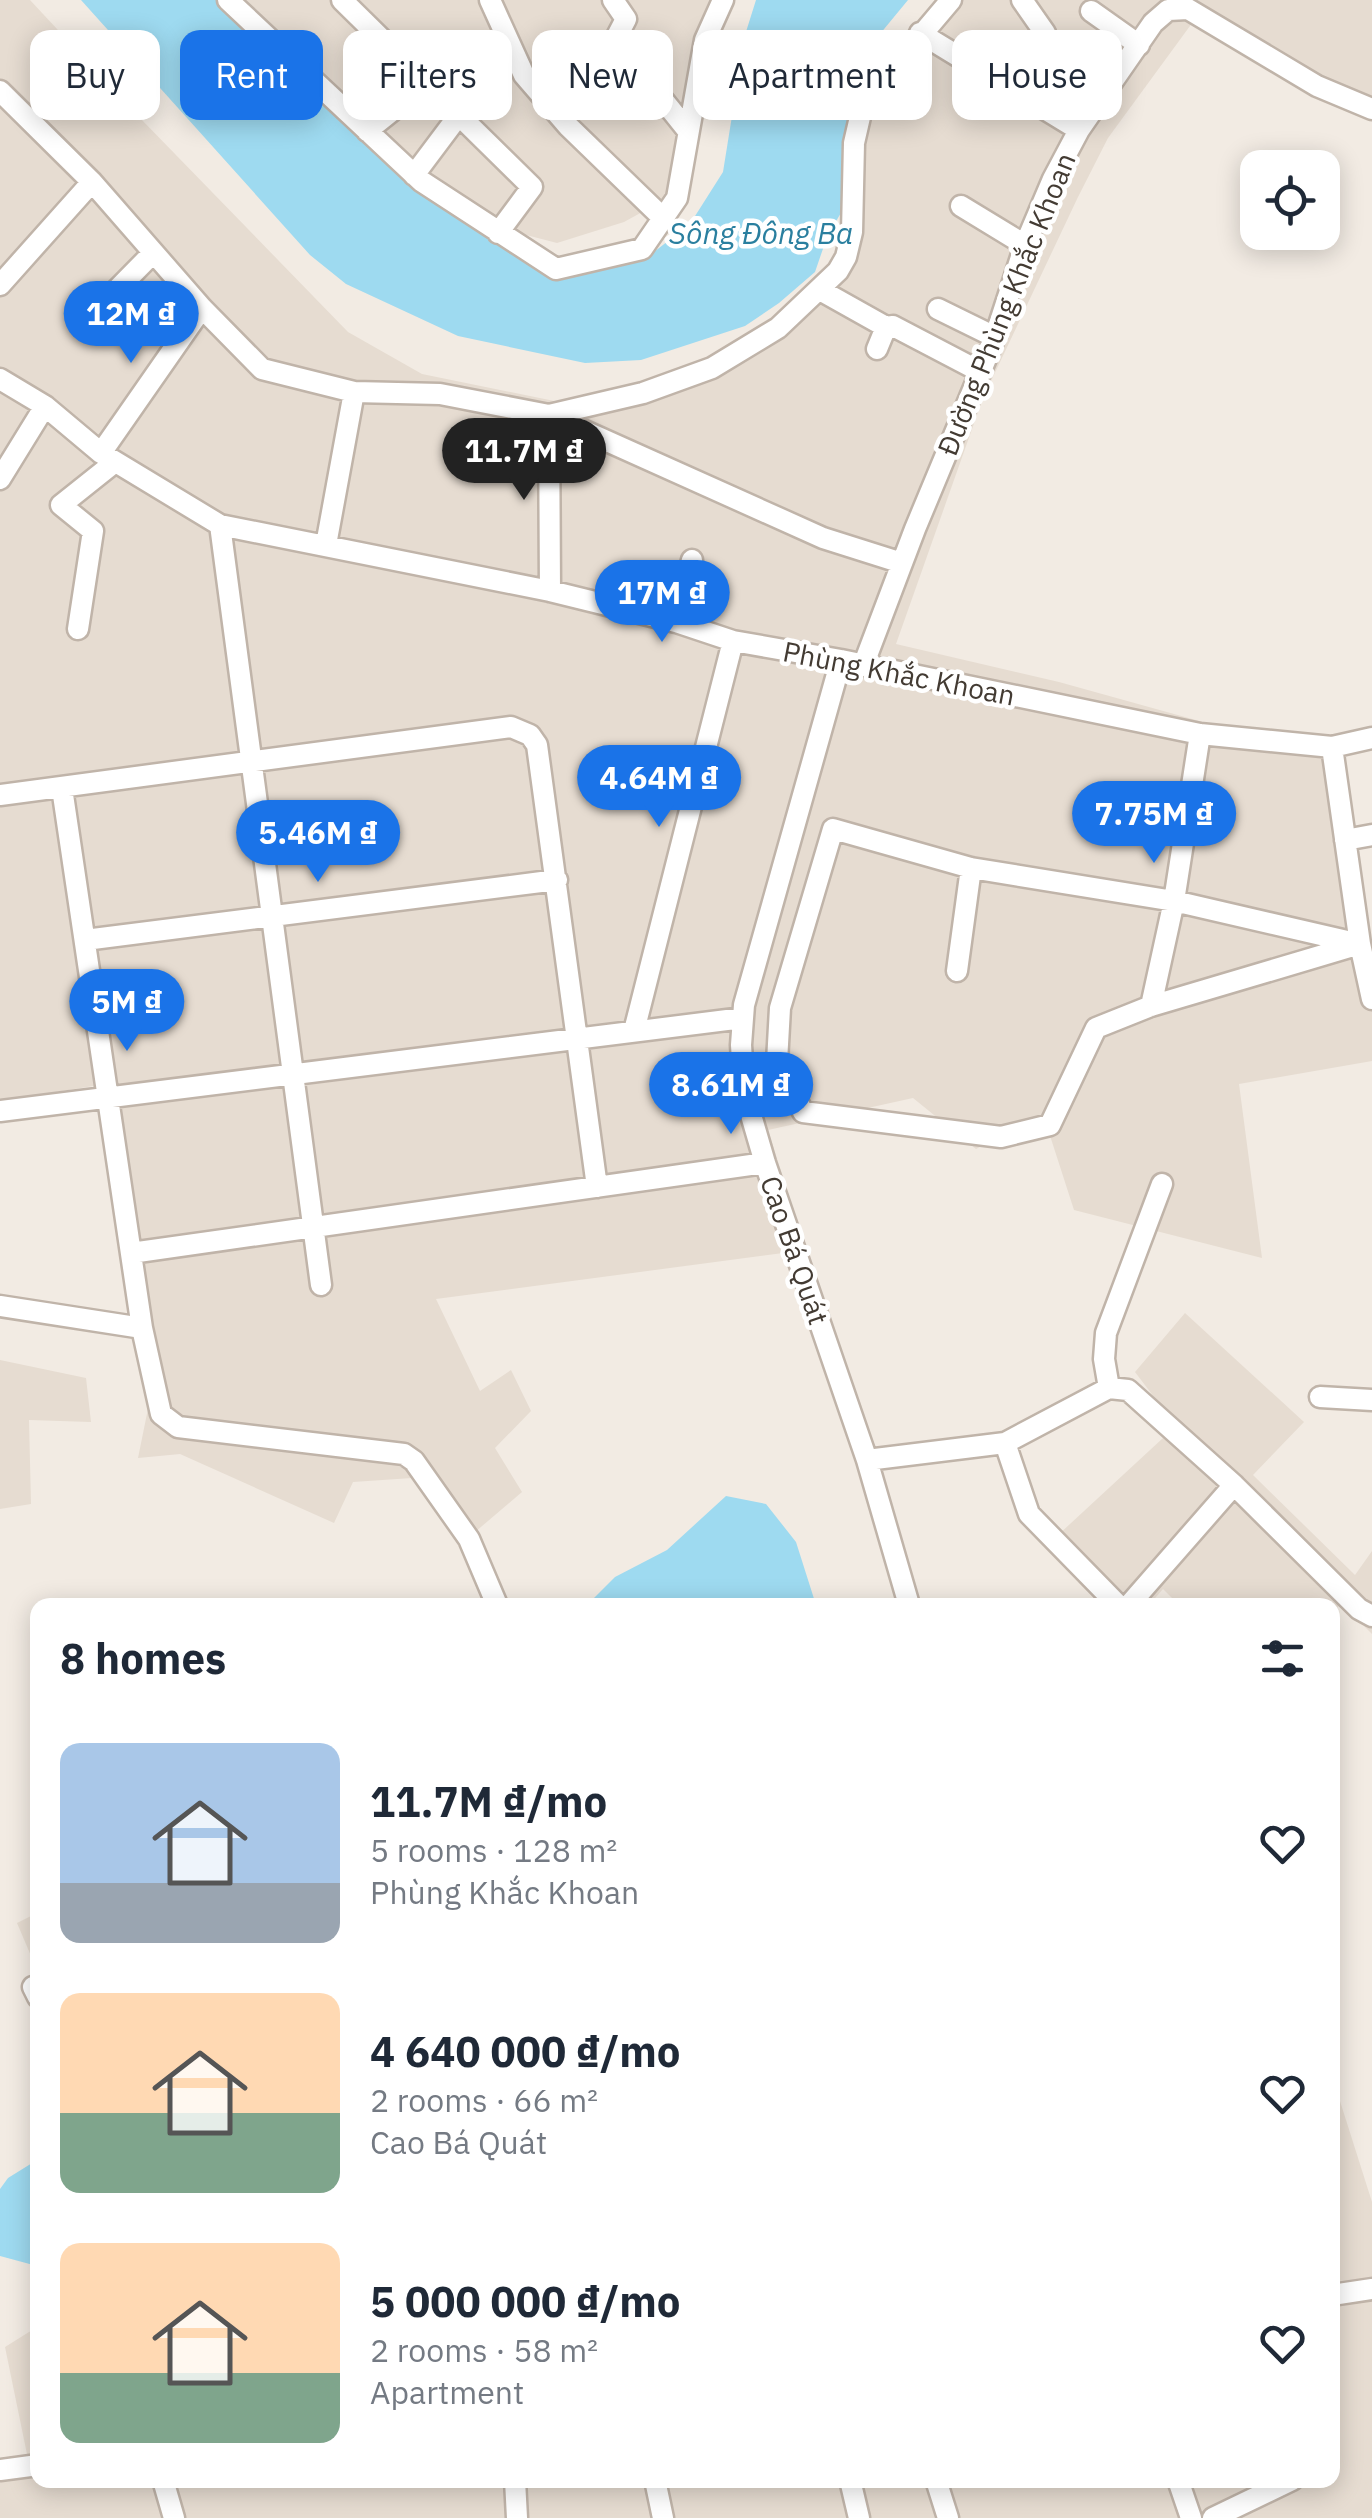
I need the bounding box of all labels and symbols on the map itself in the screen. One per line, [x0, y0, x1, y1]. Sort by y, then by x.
street label: Đường Phùng Khắc Khoan [928, 147, 1084, 461]
water label: Sông Đông Ba [669, 213, 853, 252]
pin: 12M ₫ [61, 281, 201, 366]
pin: 11.7M ₫ [432, 418, 616, 503]
pin: 17M ₫ [592, 560, 732, 645]
street label: Phùng Khắc Khoan [780, 632, 1018, 714]
pin: 4.64M ₫ [567, 745, 751, 830]
pin: 7.75M ₫ [1062, 781, 1246, 866]
pin: 5.46M ₫ [226, 800, 410, 885]
pin: 5M ₫ [68, 969, 186, 1054]
pin: 8.61M ₫ [639, 1052, 823, 1137]
street label: Cao Bá Quát [752, 1171, 838, 1329]

